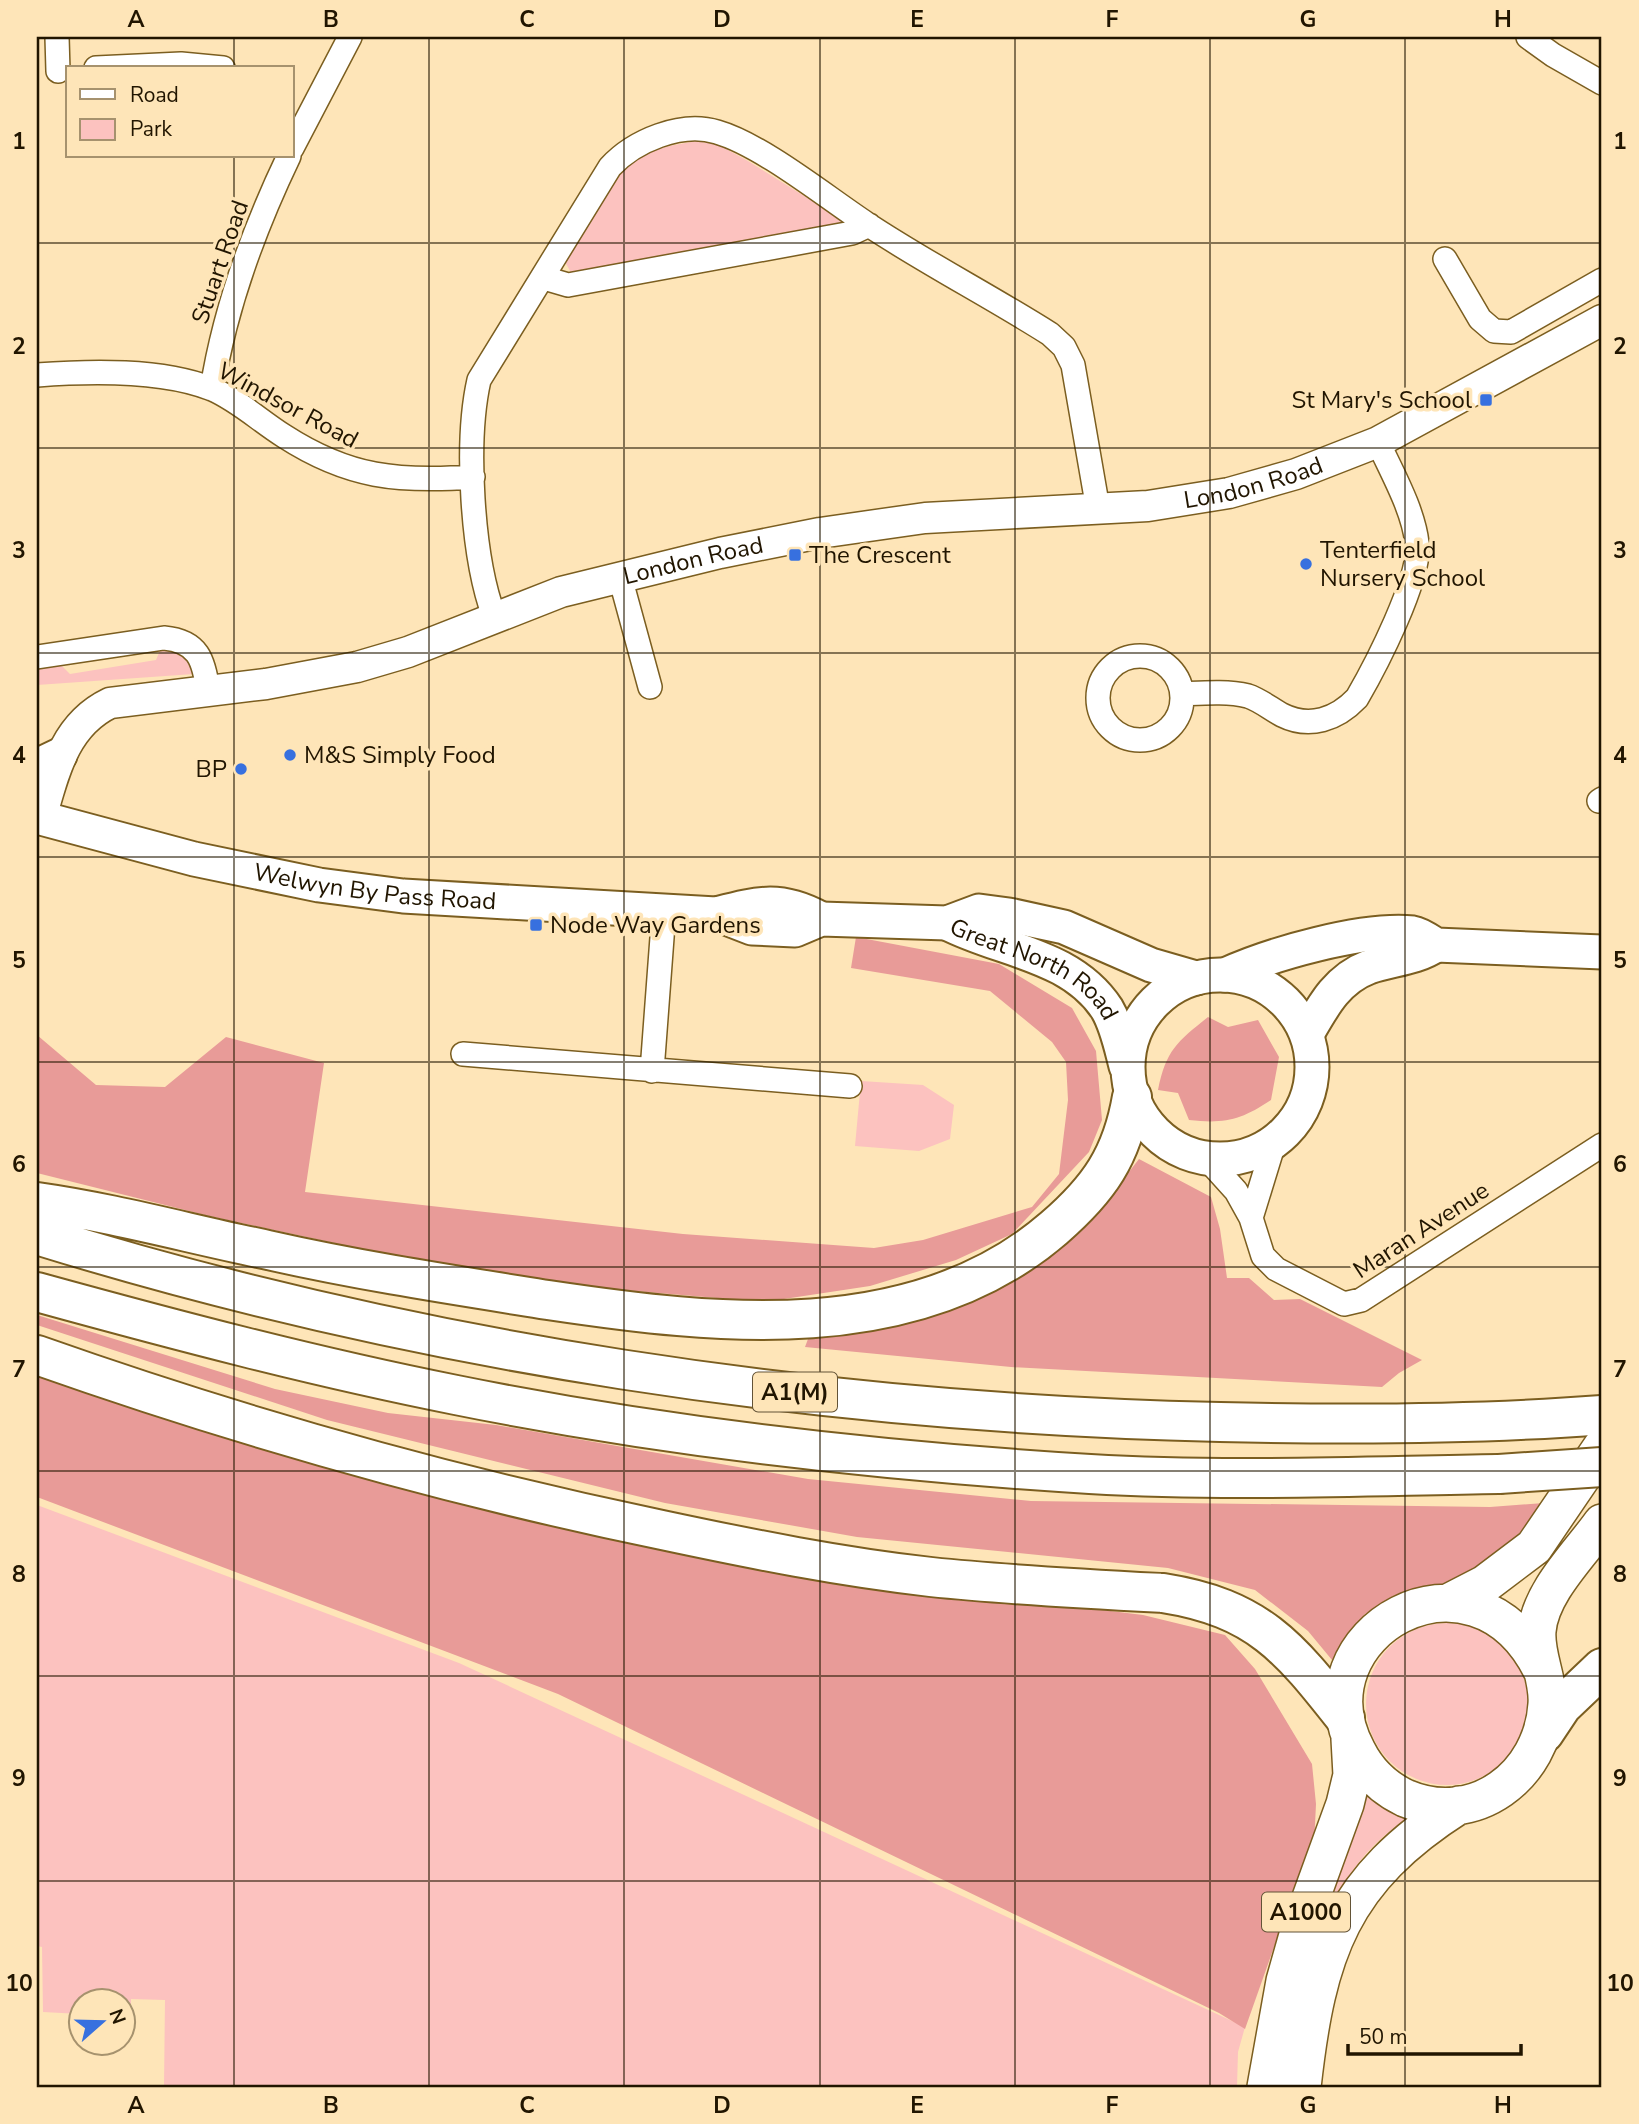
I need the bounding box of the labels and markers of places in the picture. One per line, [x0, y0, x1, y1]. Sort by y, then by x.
place label: St Mary's School [1292, 384, 1472, 416]
marker: St Mary's School [1478, 392, 1494, 408]
place label: Tenterfield Nursery School [1320, 534, 1485, 594]
place label: The Crescent [809, 539, 951, 571]
marker: The Crescent [787, 547, 803, 563]
marker: Tenterfield Nursery School [1298, 556, 1314, 572]
place label: M&S Simply Food [304, 739, 496, 771]
marker: M&S Simply Food [282, 747, 298, 763]
place label: BP [196, 753, 227, 785]
marker: BP [233, 761, 249, 777]
place label: Node Way Gardens [550, 909, 761, 941]
marker: Node Way Gardens [528, 917, 544, 933]

